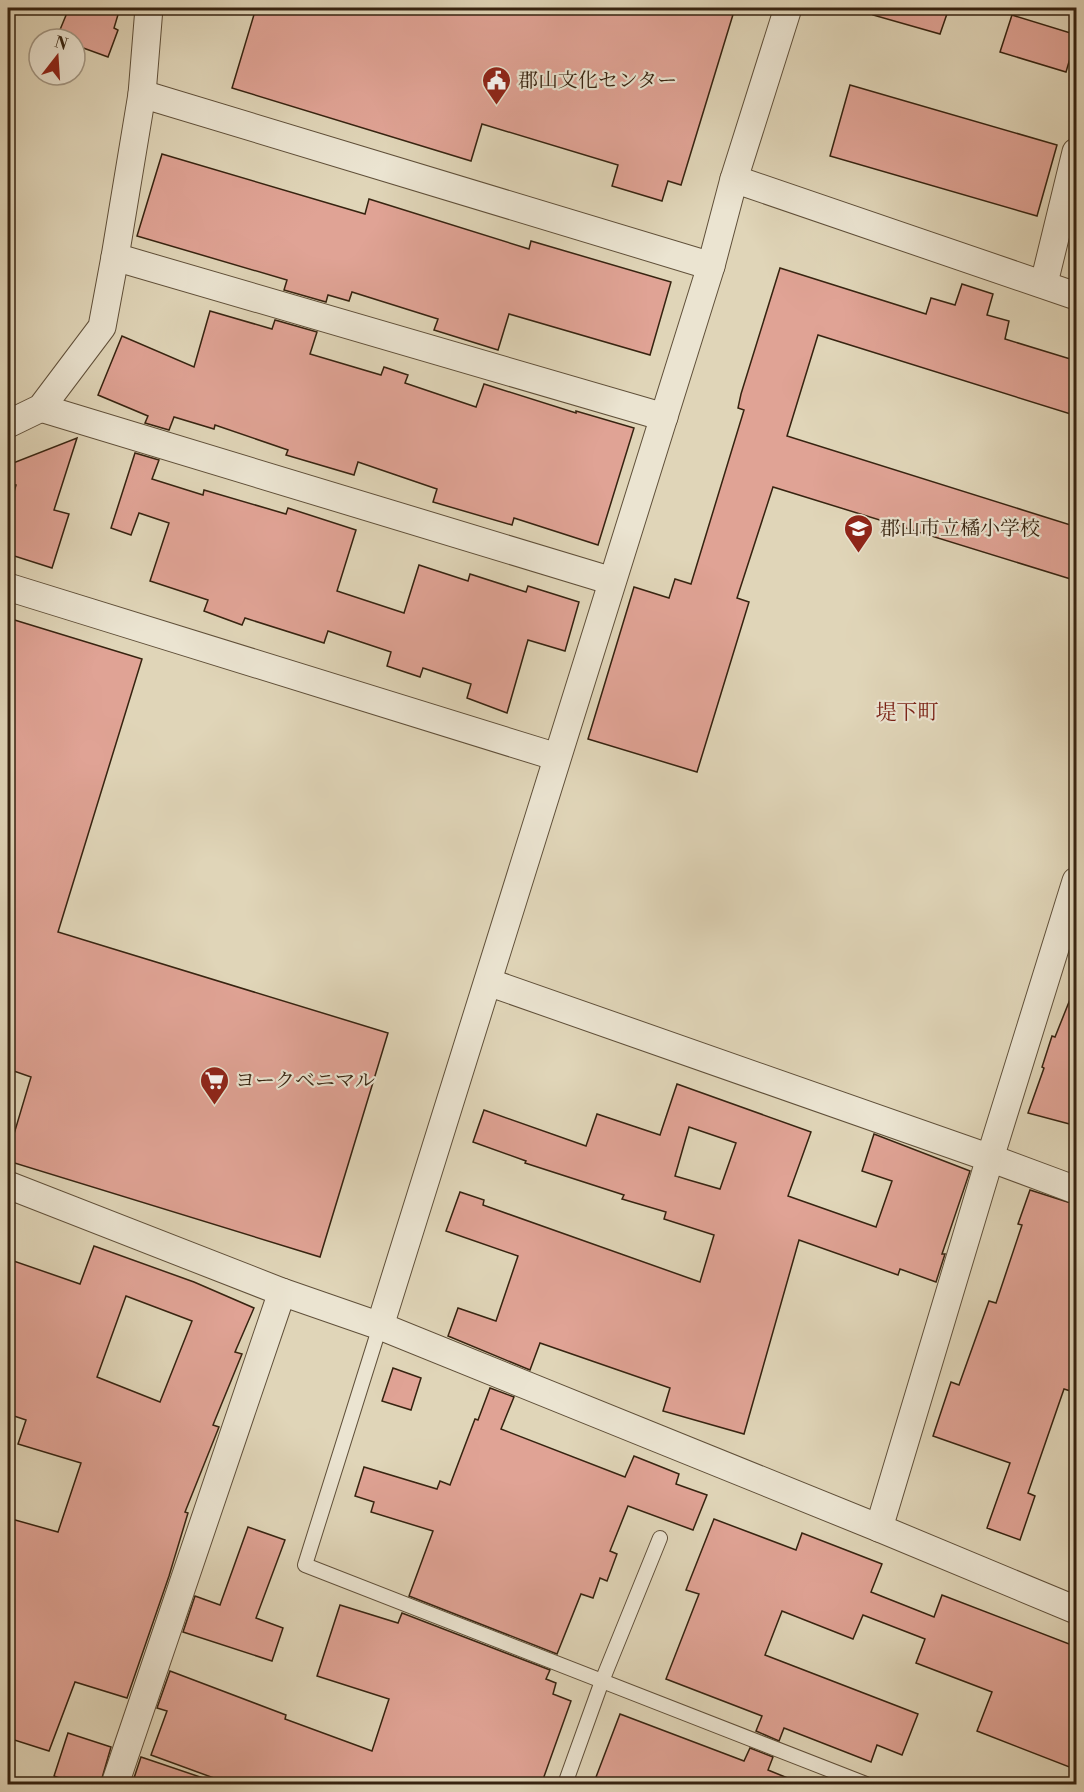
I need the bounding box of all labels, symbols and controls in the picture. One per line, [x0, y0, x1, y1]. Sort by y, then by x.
north arrow [27, 27, 87, 87]
text: N [52, 32, 70, 55]
public building icon: 郡山文化センター [481, 64, 513, 106]
place label: 郡山文化センター [518, 69, 677, 94]
school or university icon: 郡山市立橘小学校 [843, 512, 875, 554]
place label: 郡山市立橘小学校 [880, 517, 1040, 542]
district label: 堤下町 [876, 700, 939, 726]
supermarket icon: ヨークベニマル [198, 1064, 230, 1106]
place label: ヨークベニマル [235, 1069, 375, 1094]

